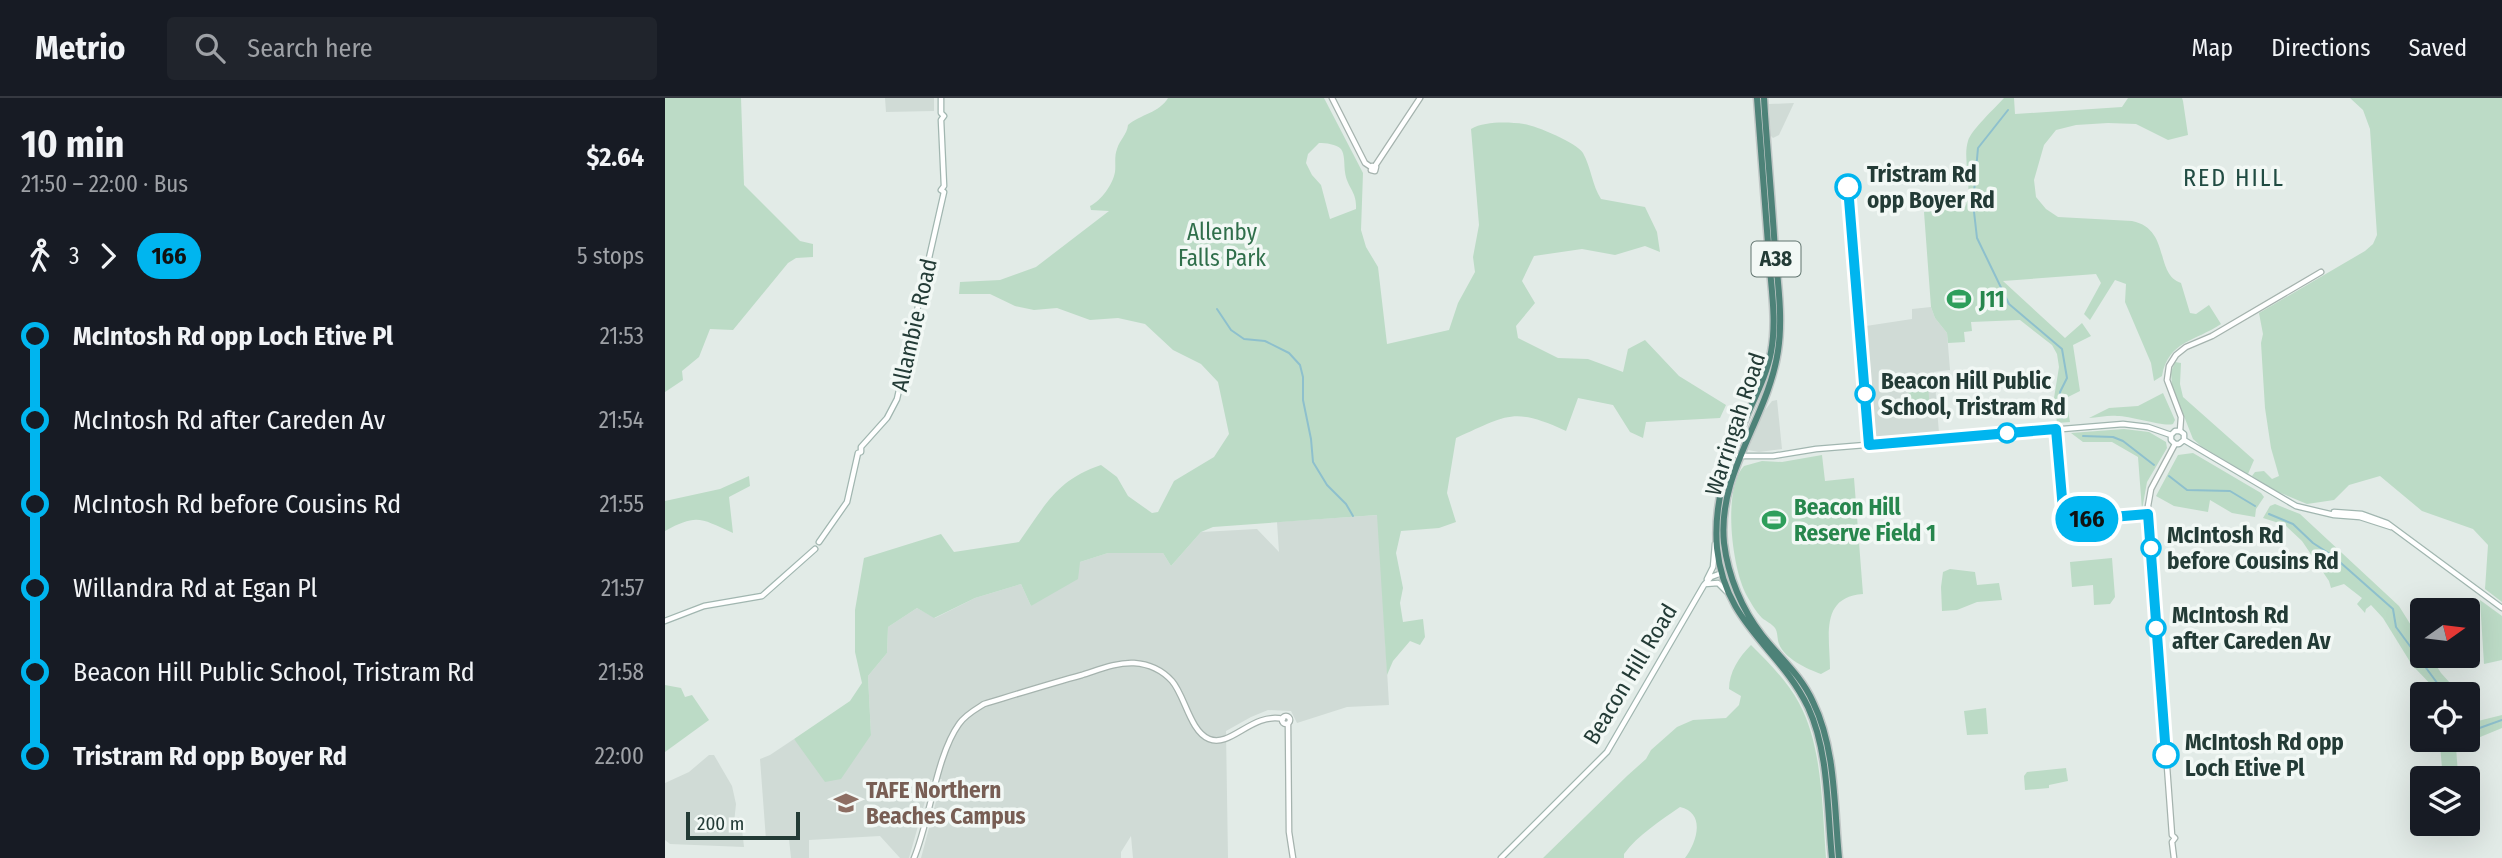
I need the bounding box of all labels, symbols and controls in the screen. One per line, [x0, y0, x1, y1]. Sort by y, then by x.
search box [167, 17, 657, 80]
text: Metrio [35, 28, 125, 68]
icon: search [191, 29, 229, 67]
text: Search here [247, 33, 373, 64]
text: Map [2192, 34, 2233, 62]
text: Directions [2271, 34, 2370, 62]
text: Saved [2408, 34, 2467, 62]
text: 10 min [21, 121, 124, 167]
text: $2.64 [587, 142, 644, 173]
place label: Tristram Rd opp Boyer Rd [1867, 160, 1995, 214]
district label: RED HILL [2183, 164, 2285, 192]
text: 21:50 – 22:00 · Bus [21, 170, 188, 198]
marker: Tristram Rd opp Boyer Rd [1835, 174, 1861, 200]
park label: Allenby Falls Park [1178, 218, 1266, 272]
icon: walk [21, 237, 59, 275]
icon: forward [89, 237, 127, 275]
text: 3 [69, 242, 79, 270]
text: 166 [151, 242, 187, 270]
text: 5 stops [577, 242, 644, 270]
road number: A38 [1751, 242, 1801, 276]
street label: Allambie Road [885, 256, 943, 394]
sports icon: J11 [1945, 285, 1973, 313]
place label: J11 [1978, 285, 2005, 313]
text: McIntosh Rd opp Loch Etive Pl [73, 321, 393, 352]
text: 21:53 [600, 322, 644, 350]
street label: Warringah Road [1699, 349, 1771, 499]
place label: Beacon Hill Public School, Tristram Rd [1881, 367, 2066, 421]
marker: Beacon Hill Public School, Tristram Rd [1855, 384, 1875, 404]
text: McIntosh Rd after Careden Av [73, 405, 385, 436]
text: 21:54 [599, 406, 644, 434]
unlabelled marker [1997, 423, 2017, 443]
text: McIntosh Rd before Cousins Rd [73, 489, 401, 520]
text: 21:55 [599, 490, 644, 518]
place label: Beacon Hill Reserve Field 1 [1794, 493, 1936, 547]
line badge: 166 [2047, 496, 2127, 542]
text: 166 [2069, 505, 2105, 533]
sports icon: Beacon Hill Reserve Field 1 [1760, 506, 1788, 534]
place label: McIntosh Rd before Cousins Rd [2167, 521, 2339, 575]
marker: McIntosh Rd before Cousins Rd [2141, 538, 2161, 558]
text: Willandra Rd at Egan Pl [73, 573, 317, 604]
text: 21:57 [601, 574, 644, 602]
north arrow [2410, 598, 2480, 668]
map controls [2410, 598, 2480, 836]
street label: Beacon Hill Road [1577, 599, 1683, 749]
place label: McIntosh Rd after Careden Av [2172, 601, 2331, 655]
marker: McIntosh Rd after Careden Av [2146, 618, 2166, 638]
text: Beacon Hill Public School, Tristram Rd [73, 657, 475, 688]
text: 21:58 [598, 658, 644, 686]
button: locate [2410, 682, 2480, 752]
place label: McIntosh Rd opp Loch Etive Pl [2185, 728, 2344, 782]
text: Tristram Rd opp Boyer Rd [73, 741, 347, 772]
text: 22:00 [595, 742, 644, 770]
marker: McIntosh Rd opp Loch Etive Pl [2153, 742, 2179, 768]
button: layers [2410, 766, 2480, 836]
place label: TAFE Northern Beaches Campus [866, 776, 1026, 830]
school or university icon: TAFE Northern Beaches Campus [832, 789, 860, 817]
scale bar [686, 809, 800, 841]
text: 200 m [697, 812, 744, 835]

